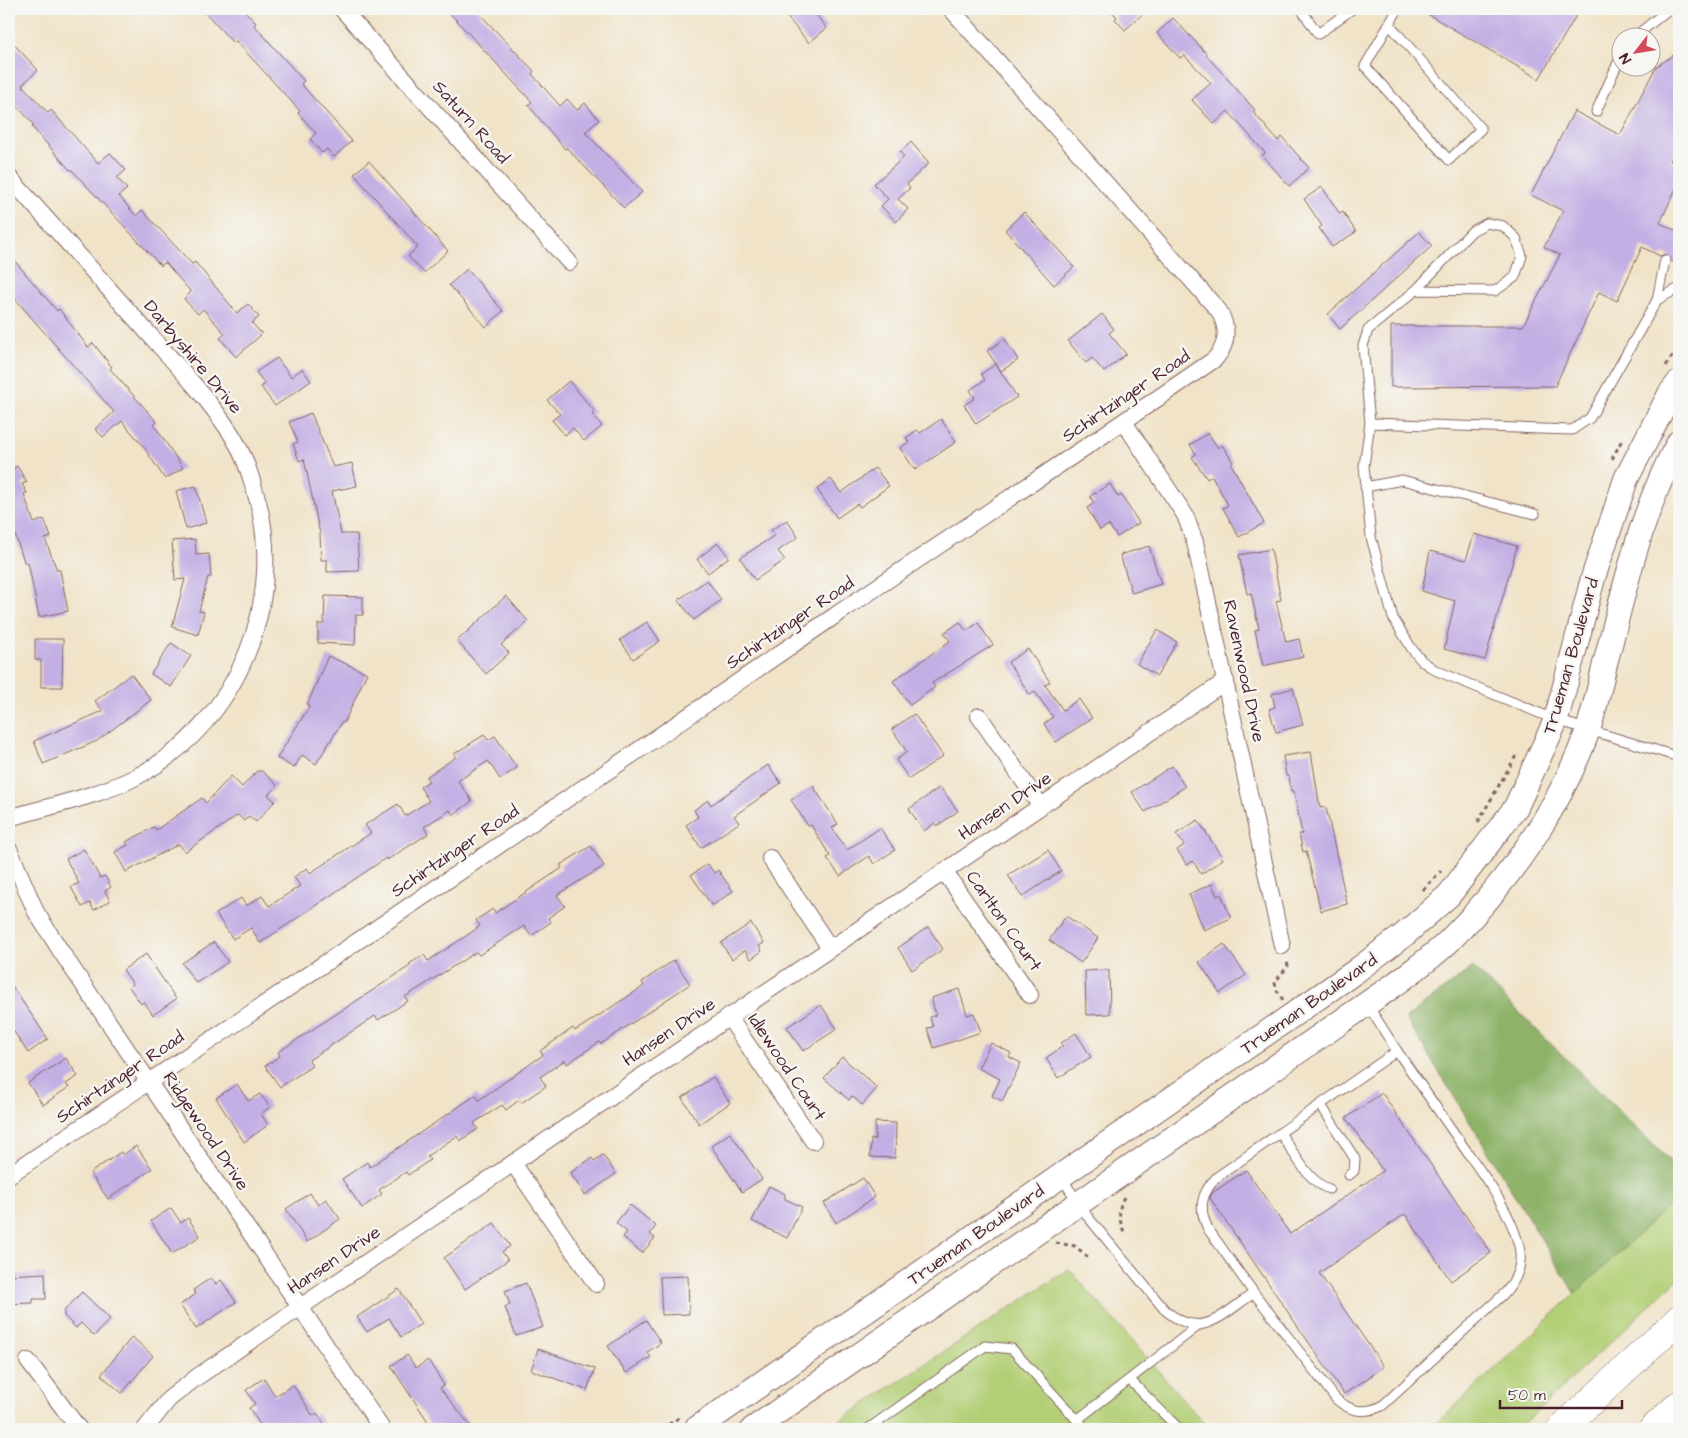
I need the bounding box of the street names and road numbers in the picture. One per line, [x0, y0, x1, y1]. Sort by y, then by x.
street label: Saturn Road [427, 75, 515, 169]
street label: Darbyshire Drive [137, 295, 248, 420]
street label: Schirtzinger Road [1057, 344, 1196, 449]
street label: Schirtzinger Road [721, 571, 860, 676]
street label: Trueman Boulevard [1537, 575, 1605, 737]
street label: Ravenwood Drive [1217, 598, 1271, 745]
street label: Hansen Drive [953, 765, 1057, 846]
street label: Schirtzinger Road [386, 799, 525, 904]
street label: Carlton Court [960, 866, 1048, 977]
street label: Trueman Boulevard [1236, 947, 1382, 1061]
street label: Hansen Drive [617, 991, 721, 1072]
street label: Idlewood Court [742, 1008, 833, 1126]
street label: Schirtzinger Road [51, 1025, 190, 1130]
street label: Ridgewood Drive [156, 1067, 255, 1196]
street label: Trueman Boulevard [903, 1178, 1049, 1292]
street label: Hansen Drive [282, 1219, 386, 1300]

